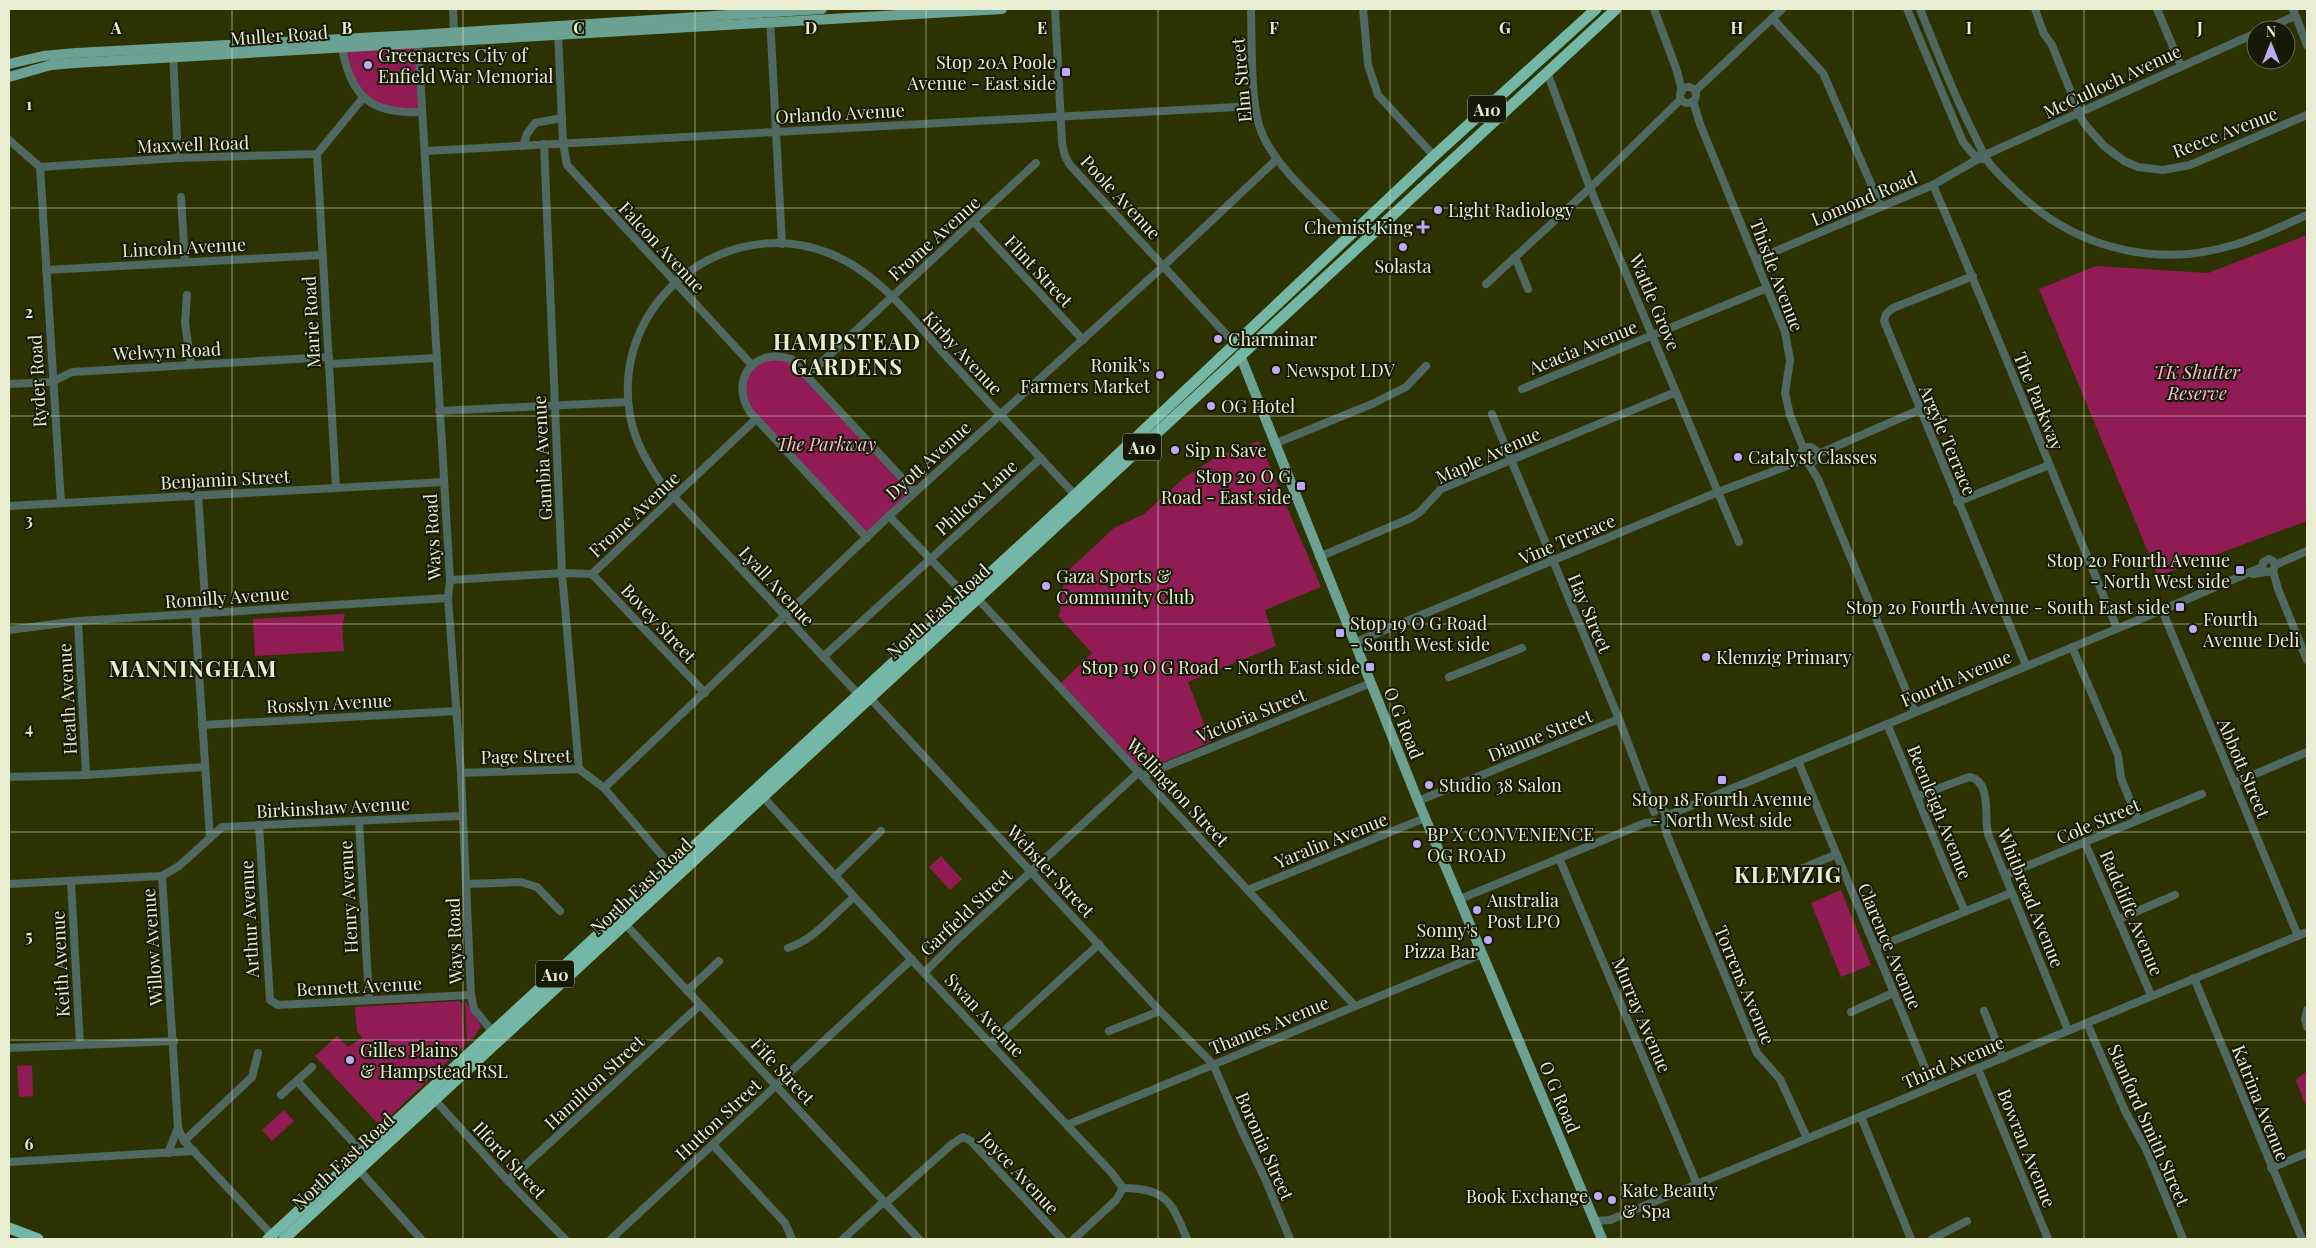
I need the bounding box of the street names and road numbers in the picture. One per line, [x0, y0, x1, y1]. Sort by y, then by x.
street label: Muller Road [229, 20, 329, 50]
street label: Elm Street [1225, 36, 1257, 123]
street label: McCulloch Avenue [2039, 39, 2185, 123]
road number: A10 [1468, 96, 1506, 122]
street label: Orlando Avenue [775, 98, 905, 128]
street label: Reece Avenue [2169, 101, 2281, 163]
street label: Maxwell Road [136, 130, 250, 158]
street label: Poole Avenue [1076, 150, 1166, 244]
street label: Lomond Road [1807, 165, 1921, 231]
street label: Frome Avenue [883, 190, 985, 286]
street label: Falcon Avenue [613, 196, 711, 298]
street label: Thistle Avenue [1745, 215, 1809, 335]
street label: Flint Street [999, 230, 1079, 313]
street label: Lincoln Avenue [121, 232, 247, 262]
street label: Wattle Grove [1623, 249, 1686, 354]
street label: Marie Road [297, 275, 325, 369]
street label: Kirby Avenue [918, 306, 1008, 400]
street label: Acacia Avenue [1524, 314, 1641, 380]
street label: Ryder Road [23, 333, 51, 428]
street label: Welwyn Road [111, 336, 222, 366]
street label: The Parkway [2008, 348, 2070, 454]
street label: Argyle Terrace [1914, 380, 1982, 499]
street label: Gambia Avenue [527, 395, 557, 521]
street label: Dyott Avenue [880, 415, 976, 505]
street label: Maple Avenue [1432, 421, 1544, 489]
road number: A10 [1123, 434, 1161, 461]
street label: Philcox Lane [930, 454, 1022, 540]
street label: Benjamin Street [160, 464, 291, 494]
street label: Frome Avenue [583, 466, 685, 562]
street label: Ways Road [418, 493, 446, 582]
street label: Vine Terrace [1514, 508, 1619, 570]
street label: Lyall Avenue [734, 541, 820, 631]
street label: North East Road [881, 558, 995, 664]
street label: Hay Street [1563, 570, 1618, 657]
street label: Bovey Street [616, 578, 702, 668]
street label: Romilly Avenue [164, 581, 290, 613]
street label: Heath Avenue [52, 643, 82, 755]
street label: Fourth Avenue [1897, 644, 2015, 712]
street label: Victoria Street [1192, 682, 1310, 748]
street label: O G Road [1379, 683, 1430, 763]
street label: Rosslyn Avenue [266, 688, 392, 718]
street label: Dianne Street [1484, 703, 1596, 767]
street label: Abbott Street [2212, 714, 2276, 822]
street label: Wellington Street [1121, 732, 1235, 852]
street label: Beenleigh Avenue [1902, 741, 1978, 883]
street label: Page Street [480, 743, 572, 769]
street label: Birkinshaw Avenue [255, 791, 411, 823]
street label: Cole Street [2052, 792, 2144, 849]
street label: Yaralin Avenue [1270, 806, 1391, 874]
street label: Webster Street [1001, 819, 1101, 923]
street label: Whitbread Avenue [1992, 824, 2070, 971]
street label: North East Road [585, 832, 698, 940]
street label: Henry Avenue [333, 840, 363, 954]
street label: Radcliffe Avenue [2095, 847, 2169, 979]
street label: Arthur Avenue [234, 860, 264, 979]
street label: Garfield Street [915, 863, 1018, 961]
street label: Clarence Avenue [1853, 879, 1927, 1013]
street label: Willow Avenue [136, 887, 168, 1008]
street label: Ways Road [440, 897, 468, 986]
street label: Keith Avenue [45, 910, 75, 1018]
street label: Torrens Avenue [1709, 922, 1781, 1048]
street label: Murray Avenue [1607, 954, 1677, 1076]
road number: A10 [536, 961, 574, 988]
street label: Swan Avenue [940, 968, 1030, 1062]
street label: Bennett Avenue [295, 971, 423, 1001]
street label: Thames Avenue [1206, 990, 1332, 1060]
street label: Hamilton Street [539, 1029, 650, 1135]
street label: Third Avenue [1898, 1030, 2008, 1094]
street label: Fife Street [746, 1032, 821, 1110]
street label: Stanford Smith Street [2103, 1040, 2196, 1210]
street label: Katrina Avenue [2227, 1041, 2295, 1165]
street label: O G Road [1534, 1057, 1586, 1137]
street label: Hutton Street [670, 1073, 767, 1165]
street label: Bowran Avenue [1992, 1085, 2062, 1211]
street label: Boronia Street [1230, 1088, 1300, 1205]
street label: North East Road [287, 1107, 400, 1215]
street label: Ilford Street [468, 1116, 553, 1204]
street label: Joyce Avenue [975, 1126, 1065, 1220]

